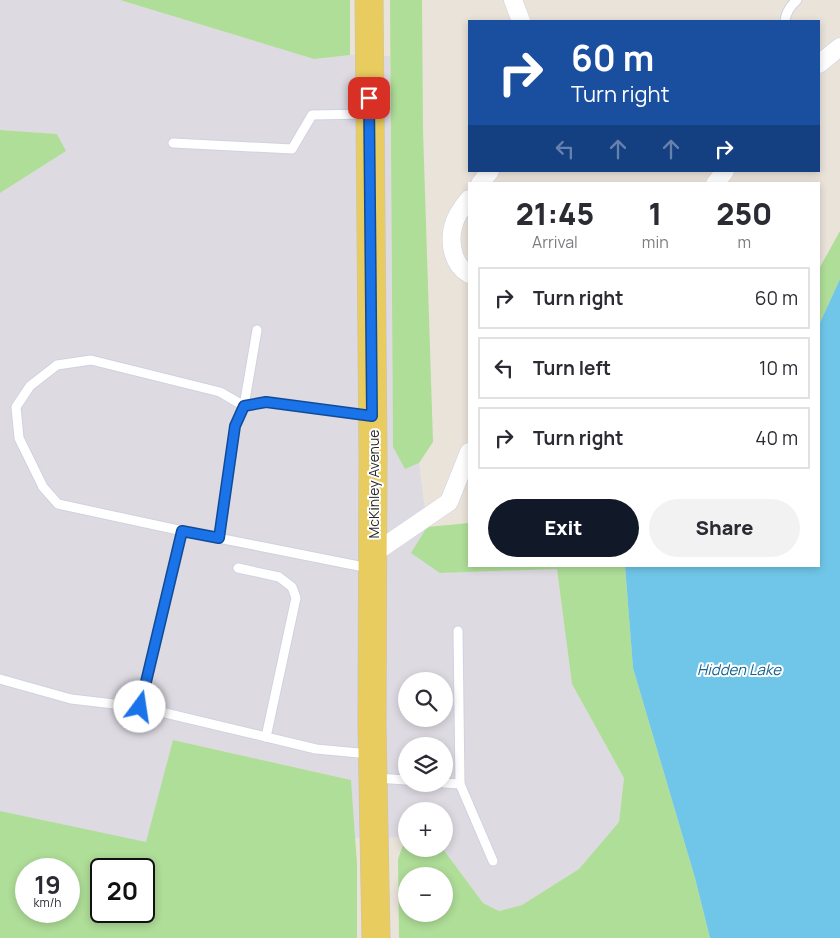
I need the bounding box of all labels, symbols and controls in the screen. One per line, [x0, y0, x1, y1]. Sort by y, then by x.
text: 60 m [571, 34, 654, 82]
icon: right [488, 40, 553, 105]
pin [348, 77, 390, 119]
text: Turn right [571, 79, 669, 109]
icon: arrive [355, 84, 383, 112]
icon: left [551, 135, 579, 163]
icon: ahead [604, 135, 632, 163]
icon: ahead [657, 135, 685, 163]
icon: right [710, 135, 738, 163]
text: 21:45 [516, 193, 594, 234]
text: 1 [648, 193, 662, 234]
text: 250 [716, 193, 772, 234]
text: Arrival [532, 231, 578, 253]
text: min [642, 231, 669, 253]
text: m [738, 231, 751, 253]
icon: right [490, 284, 518, 312]
text: Turn right [533, 285, 623, 311]
text: 60 m [755, 285, 798, 311]
icon: left [490, 354, 518, 382]
text: Turn left [533, 355, 611, 381]
text: 10 m [759, 355, 798, 381]
icon: right [490, 424, 518, 452]
text: Turn right [533, 425, 623, 451]
text: 40 m [755, 425, 798, 451]
street label: McKinley Avenue [364, 430, 383, 538]
button: Exit [488, 499, 639, 557]
button: Share [649, 499, 800, 557]
water label: Hidden Lake [697, 659, 782, 680]
map controls [398, 672, 453, 922]
button: search [398, 672, 453, 727]
position arrow [113, 680, 165, 732]
button: layers [398, 737, 453, 792]
button: + [398, 802, 453, 857]
speed limit sign: 20 [90, 858, 155, 923]
text: 19 [34, 867, 61, 902]
button: − [398, 867, 453, 922]
text: km/h [34, 894, 61, 911]

